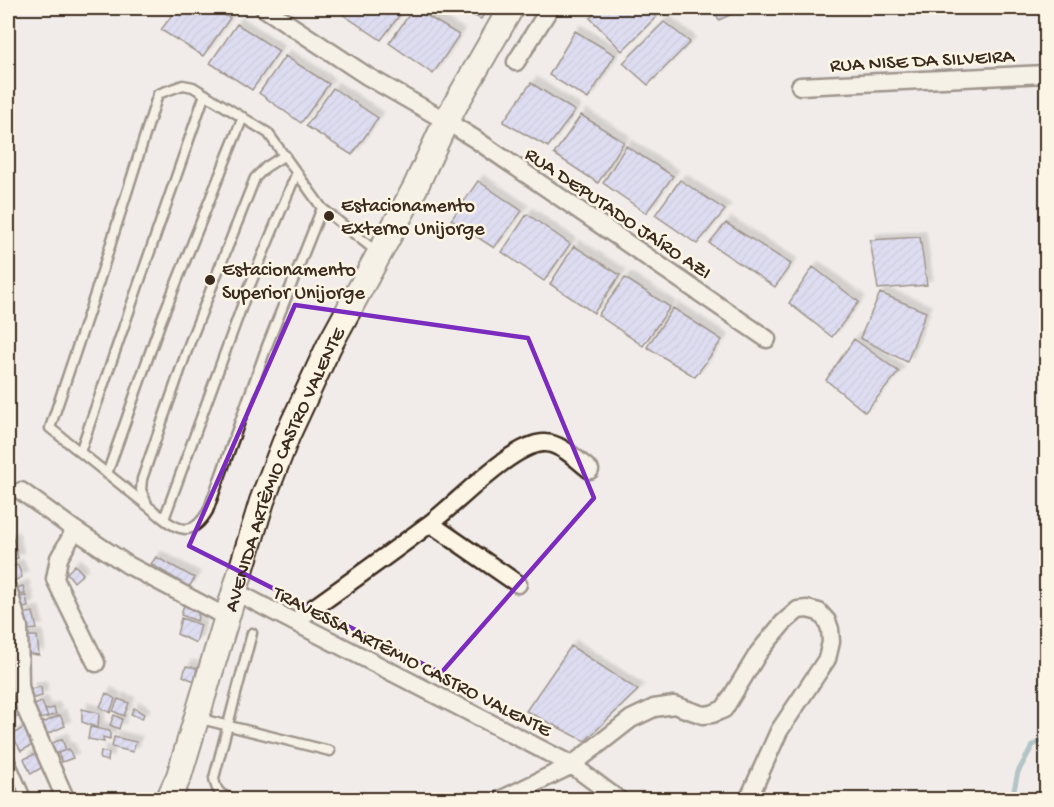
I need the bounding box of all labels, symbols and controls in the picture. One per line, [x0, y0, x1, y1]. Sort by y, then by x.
street label: RUA NISE DA SILVEIRA [829, 46, 1016, 79]
street label: RUA DEPUTADO JAÍRO AZI [519, 143, 715, 286]
place label: Estacionamento Externo Unijorge [341, 196, 485, 242]
marker: Estacionamento Externo Unijorge [322, 209, 336, 223]
place label: Estacionamento Superior Unijorge [222, 260, 365, 306]
marker: Estacionamento Superior Unijorge [203, 273, 217, 287]
street label: AVENIDA ARTÊMIO CASTRO VALENTE [221, 323, 353, 615]
street label: TRAVESSA ARTÊMIO CASTRO VALENTE [267, 581, 556, 744]

